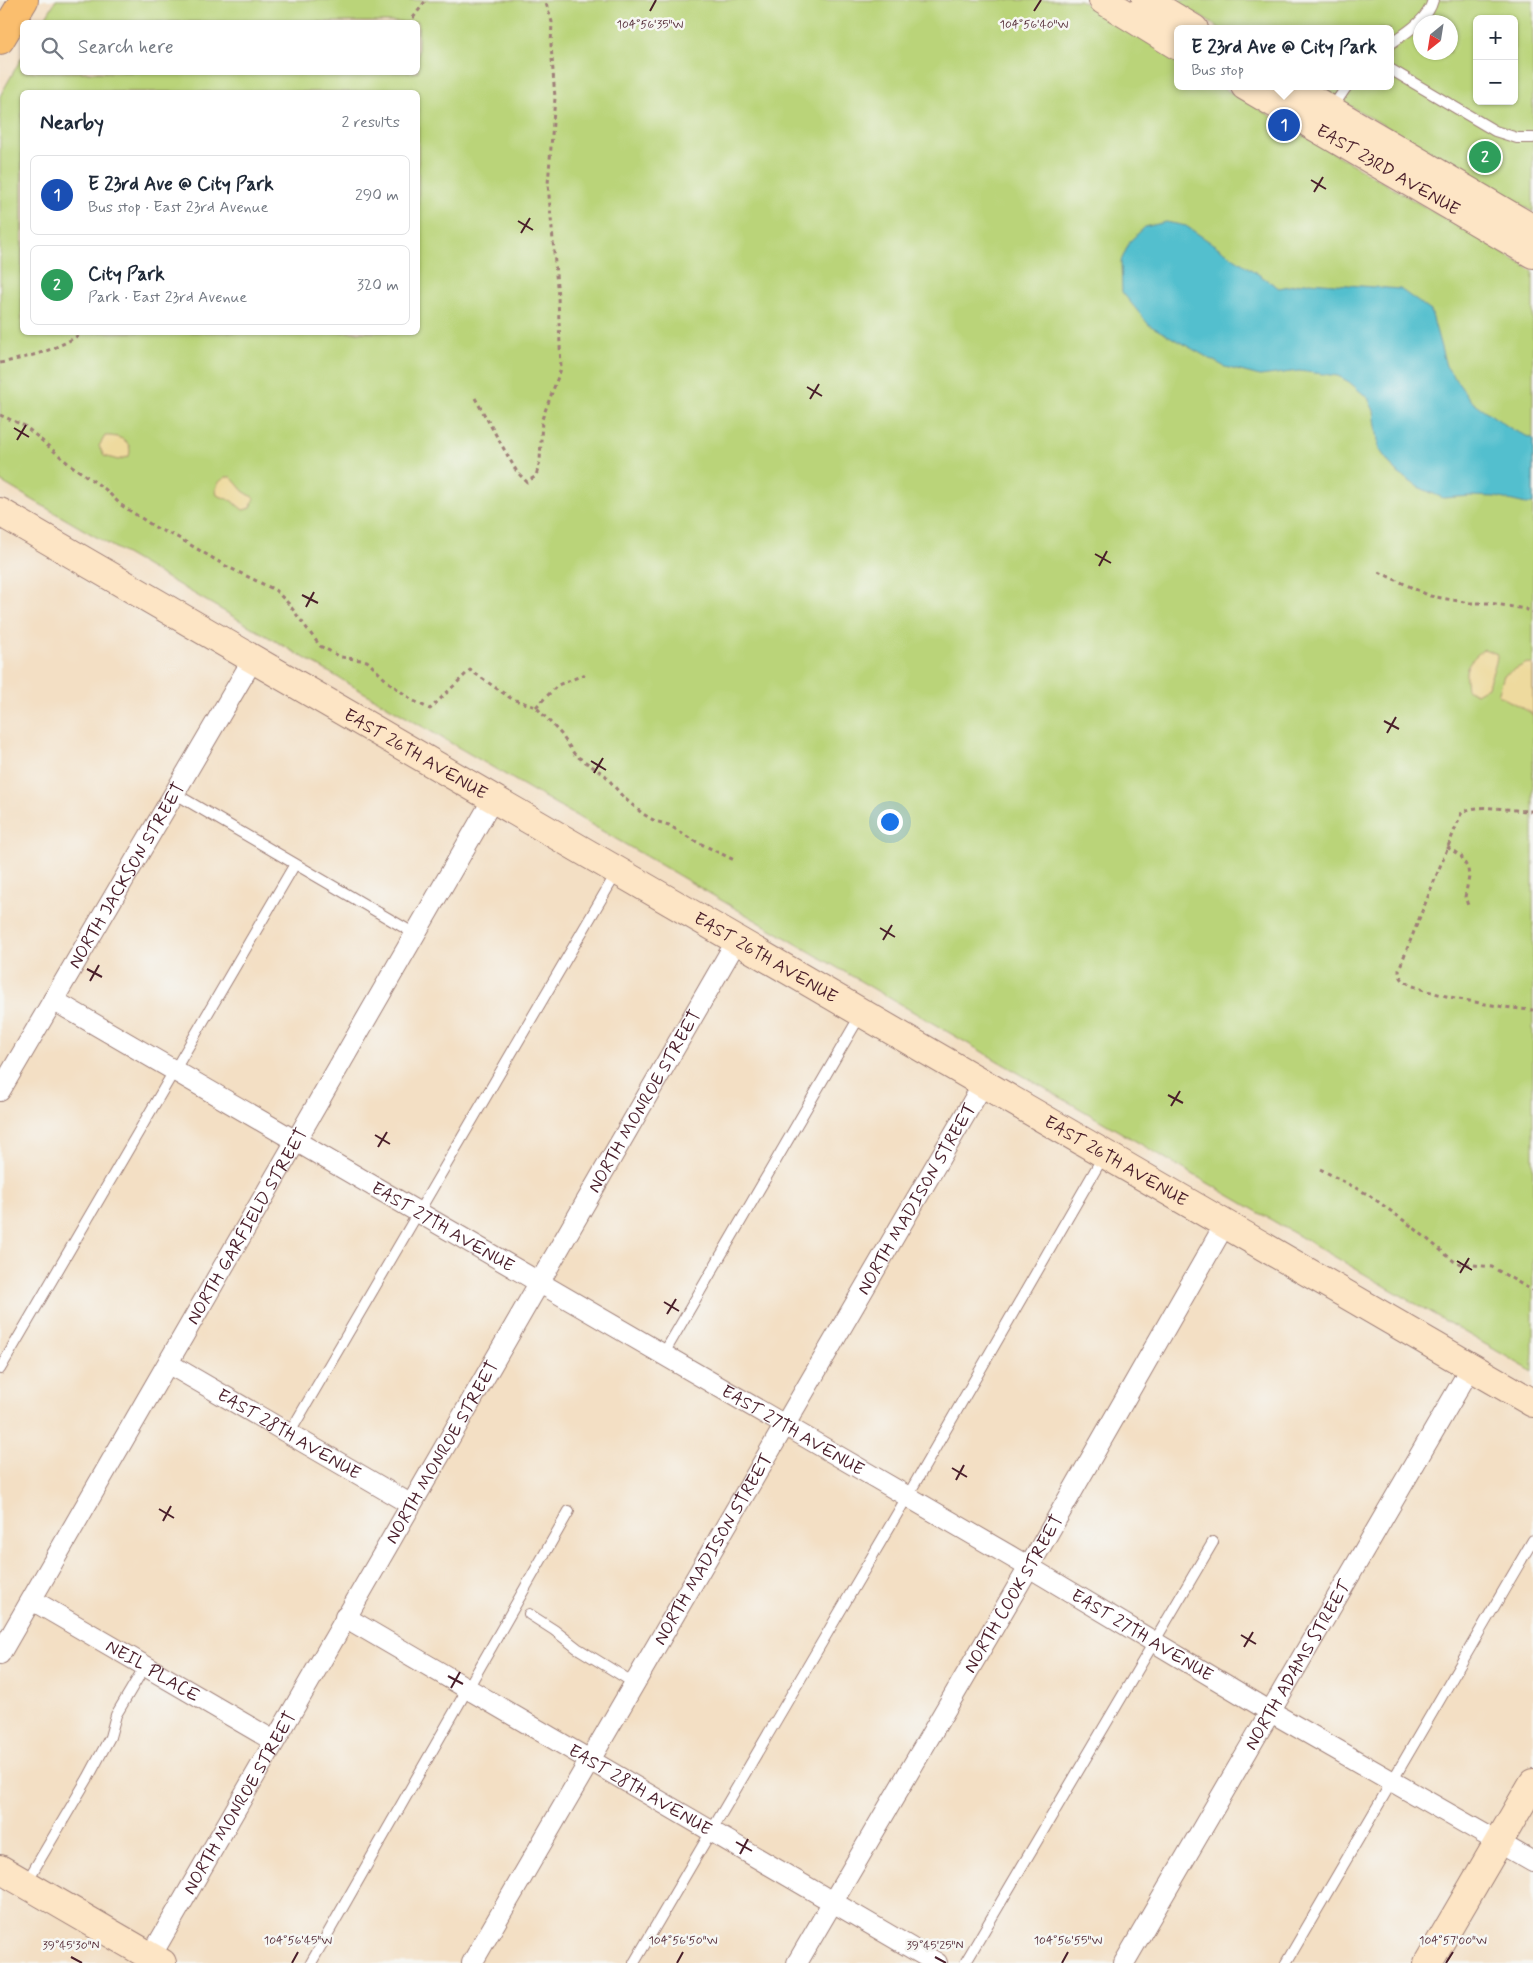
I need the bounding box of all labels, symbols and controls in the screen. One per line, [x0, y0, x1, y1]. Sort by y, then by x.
north arrow [1413, 15, 1458, 60]
map controls [1473, 15, 1518, 105]
button: + [1473, 15, 1518, 60]
text: 104°56'35"W [617, 17, 684, 33]
text: 104°56'40"W [1000, 17, 1069, 33]
search box [20, 20, 420, 75]
popup [1174, 25, 1394, 90]
icon: search [38, 34, 66, 62]
text: Search here [78, 35, 174, 60]
text: E 23rd Ave @ City Park [1191, 35, 1377, 60]
text: Bus stop [1191, 60, 1244, 81]
button: − [1473, 60, 1518, 105]
pin: 1 [1268, 106, 1300, 144]
text: Nearby [40, 109, 104, 137]
text: 2 results [342, 112, 400, 133]
street label: EAST 23RD AVENUE [1311, 119, 1464, 222]
pin: 2 [1469, 138, 1501, 176]
text: E 23rd Ave @ City Park [88, 172, 274, 197]
text: 1 [53, 185, 61, 206]
text: 290 m [355, 185, 399, 206]
text: Bus stop · East 23rd Avenue [88, 197, 268, 218]
text: City Park [88, 262, 165, 287]
text: 2 [53, 275, 61, 296]
text: 320 m [357, 275, 399, 296]
text: Park · East 23rd Avenue [88, 287, 247, 308]
street label: EAST 26TH AVENUE [339, 703, 492, 806]
street label: NORTH JACKSON STREET [63, 778, 191, 973]
your location [877, 809, 903, 835]
street label: EAST 26TH AVENUE [689, 907, 842, 1009]
street label: NORTH MONROE STREET [583, 1006, 707, 1198]
street label: NORTH MADISON STREET [852, 1099, 982, 1300]
street label: EAST 26TH AVENUE [1039, 1110, 1192, 1213]
street label: NORTH GARFIELD STREET [181, 1124, 314, 1329]
street label: EAST 27TH AVENUE [367, 1176, 518, 1278]
street label: NORTH MONROE STREET [380, 1356, 505, 1548]
street label: EAST 27TH AVENUE [717, 1380, 868, 1482]
street label: EAST 28TH AVENUE [213, 1384, 365, 1486]
street label: NORTH MADISON STREET [648, 1449, 779, 1650]
street label: NORTH COOK STREET [959, 1511, 1069, 1678]
street label: NORTH ADAMS STREET [1240, 1575, 1358, 1755]
street label: EAST 27TH AVENUE [1067, 1584, 1217, 1688]
street label: NEIL PLACE [101, 1635, 204, 1708]
street label: NORTH MONROE STREET [178, 1707, 303, 1899]
street label: EAST 28TH AVENUE [564, 1739, 716, 1842]
text: 104°56'45"W [264, 1933, 332, 1949]
text: 104°56'50"W [648, 1933, 718, 1949]
text: 104°56'55"W [1034, 1933, 1102, 1949]
text: 104°57'00"W [1419, 1933, 1487, 1949]
text: 39°45'30"N [42, 1938, 100, 1954]
text: 39°45'25"N [906, 1938, 964, 1954]

